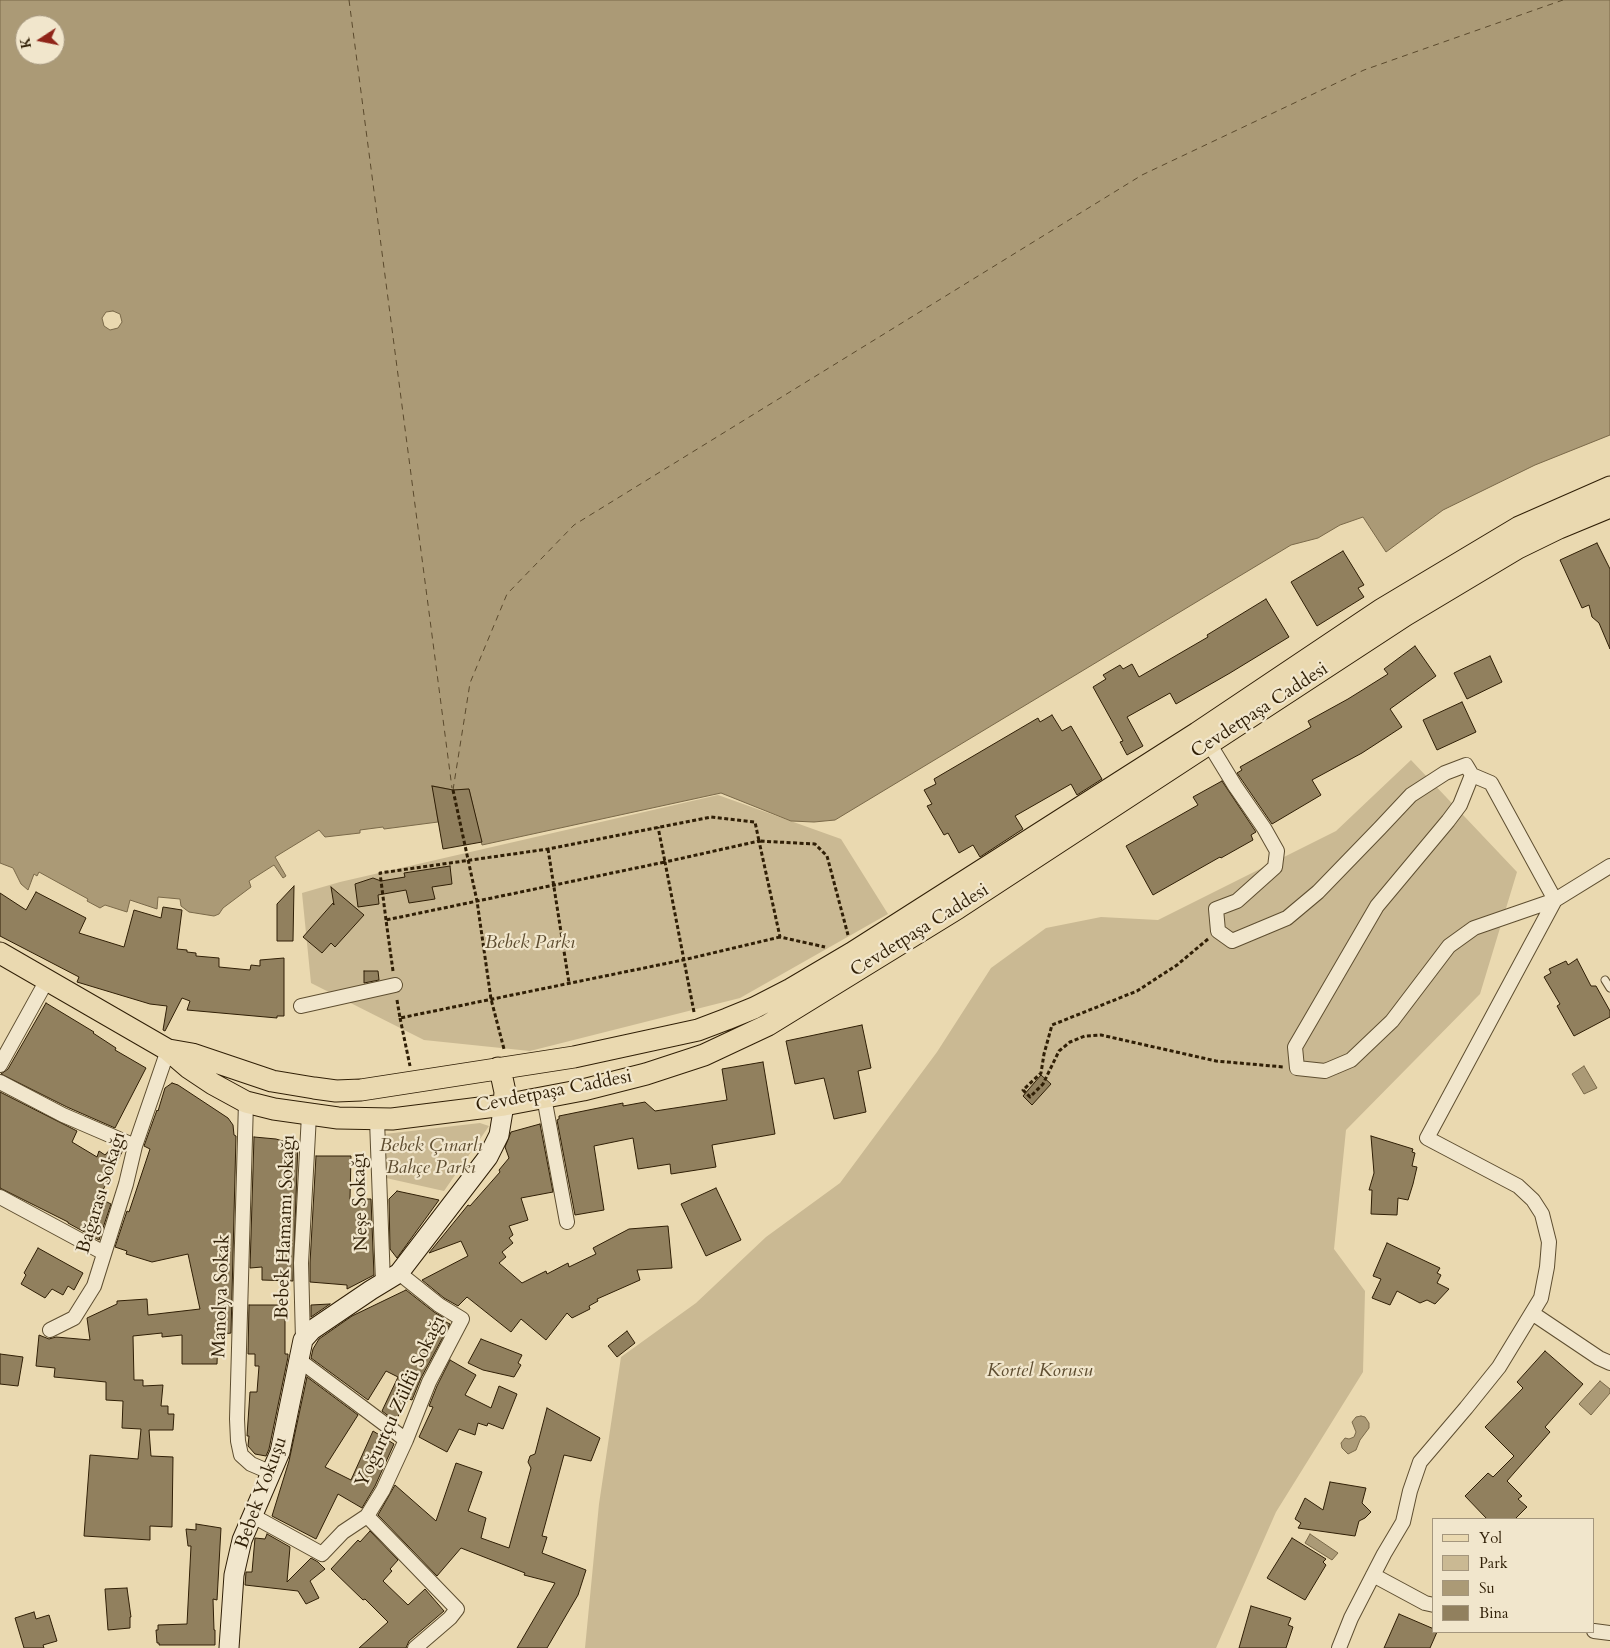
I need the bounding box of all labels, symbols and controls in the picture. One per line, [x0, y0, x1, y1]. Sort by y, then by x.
north arrow [15, 15, 65, 65]
text: K [15, 35, 36, 50]
street label: Cevdetpaşa Caddesi [1187, 658, 1333, 764]
street label: Cevdetpaşa Caddesi [847, 879, 993, 983]
park label: Bebek Parkı [485, 933, 575, 955]
street label: Cevdetpaşa Caddesi [474, 1066, 634, 1118]
street label: Bağarası Sokağı [73, 1129, 131, 1257]
street label: Bebek Hamamı Sokağı [271, 1134, 301, 1320]
park label: Bebek Çınarlı Bahçe Parkı [379, 1136, 483, 1180]
street label: Neşe Sokağı [348, 1152, 374, 1252]
street label: Manolya Sokak [208, 1234, 236, 1358]
street label: Yoğurtçu Zülfü Sokağı [351, 1312, 451, 1492]
park label: Kortel Korusu [987, 1361, 1093, 1383]
street label: Bebek Yokuşu [231, 1434, 293, 1552]
legend [1432, 1518, 1595, 1633]
text: Yol [1479, 1528, 1502, 1548]
text: Park [1479, 1553, 1508, 1573]
text: Su [1479, 1578, 1495, 1598]
text: Bina [1479, 1603, 1508, 1623]

